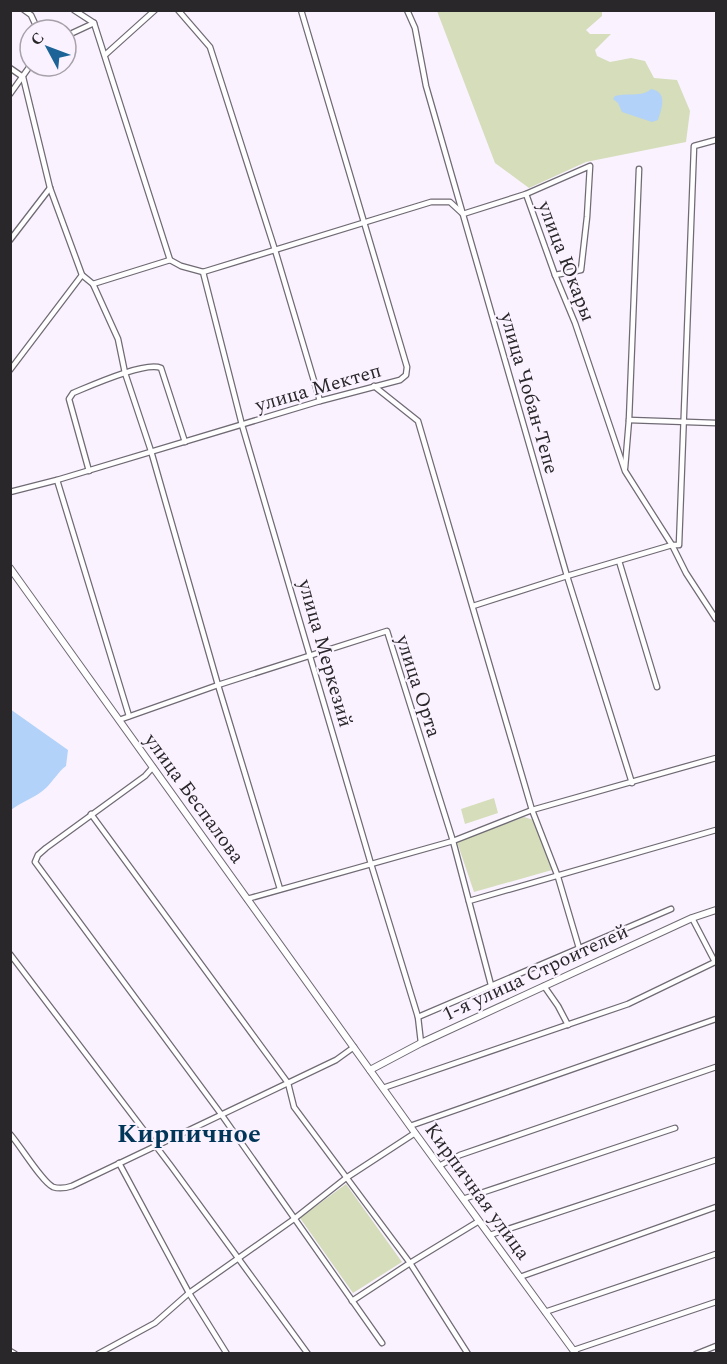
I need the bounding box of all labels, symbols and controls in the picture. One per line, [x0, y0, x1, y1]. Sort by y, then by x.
north arrow [18, 18, 78, 78]
text: С [25, 27, 50, 51]
street label: улица Юкары [529, 196, 603, 326]
street label: улица Чобан-Тепе [491, 308, 566, 478]
street label: улица Мектеп [251, 356, 385, 421]
street label: улица Меркезий [289, 575, 360, 731]
street label: улица Орта [387, 630, 449, 742]
street label: улица Беспалова [136, 726, 252, 870]
street label: 1-я улица Строителей [437, 917, 634, 1029]
district label: Кирпичное [117, 1114, 261, 1154]
street label: Кирпичная улица [417, 1117, 538, 1267]

